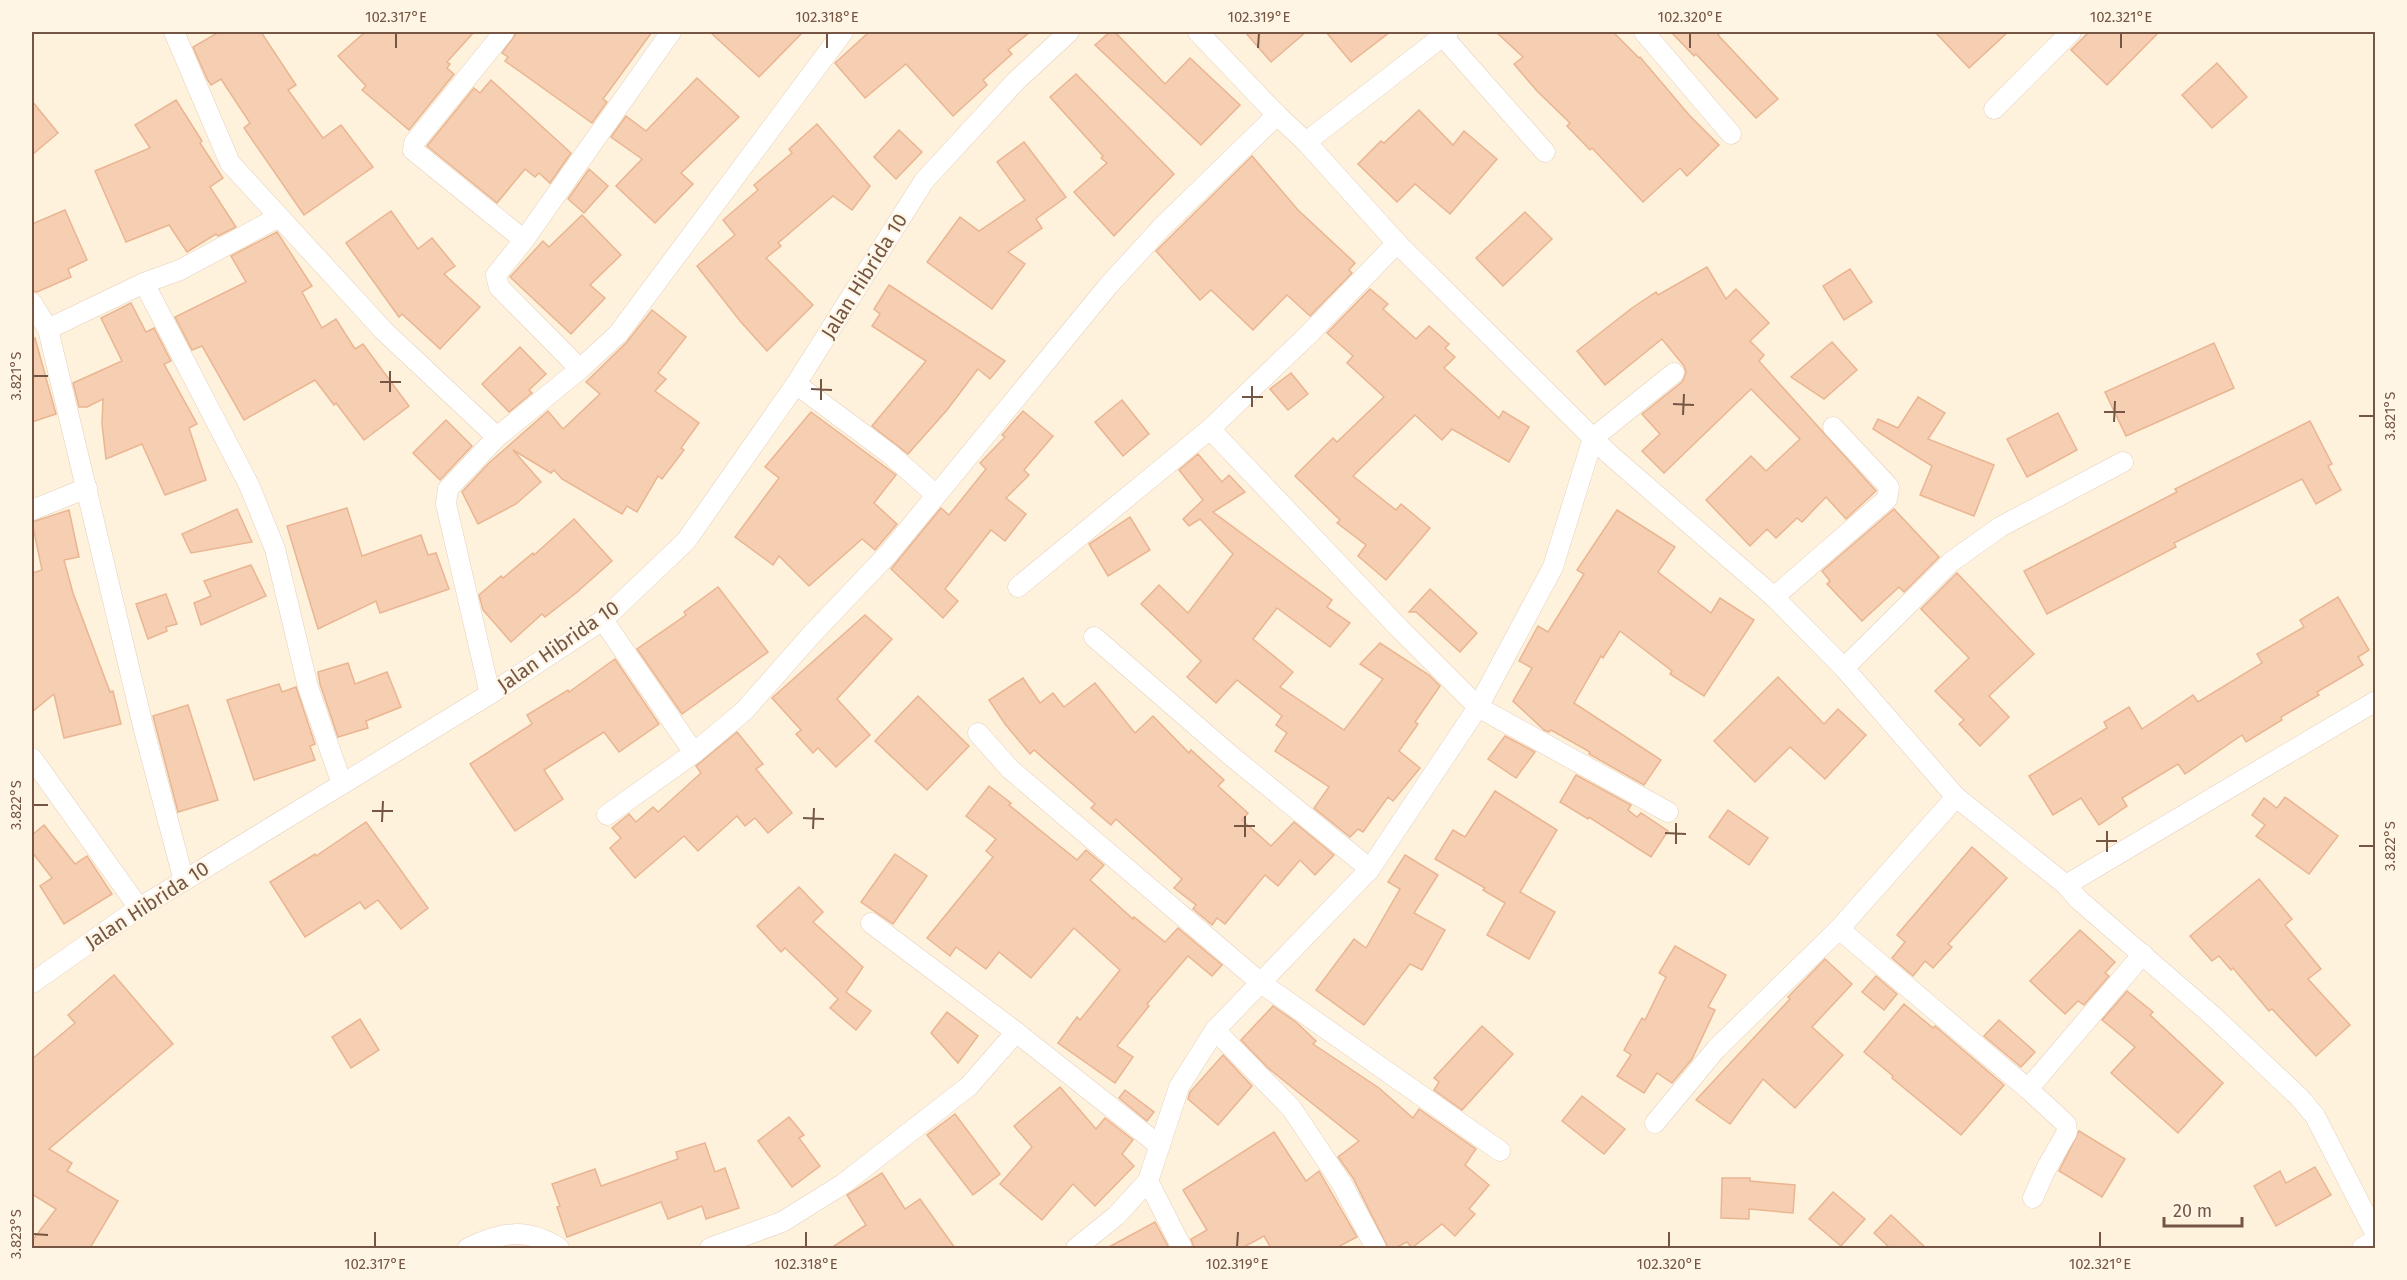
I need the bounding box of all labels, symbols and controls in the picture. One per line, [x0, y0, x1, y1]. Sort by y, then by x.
text: 102.317°E [365, 8, 427, 26]
text: 102.318°E [795, 8, 859, 26]
text: 102.319°E [1227, 8, 1291, 26]
text: 102.320°E [1658, 8, 1722, 26]
text: 102.321°E [2090, 8, 2152, 26]
street label: Jalan Hibrida 10 [816, 209, 912, 343]
text: 3.821°S [7, 352, 25, 400]
text: 3.821°S [2381, 392, 2399, 440]
street label: Jalan Hibrida 10 [493, 595, 623, 697]
text: 3.822°S [7, 780, 25, 830]
text: 3.822°S [2381, 821, 2399, 871]
street label: Jalan Hibrida 10 [81, 856, 213, 954]
scale bar [2164, 1190, 2242, 1228]
text: 20 m [2173, 1200, 2212, 1222]
text: 3.823°S [7, 1209, 25, 1259]
text: 102.317°E [344, 1255, 406, 1273]
text: 102.318°E [774, 1255, 838, 1273]
text: 102.319°E [1205, 1255, 1269, 1273]
text: 102.320°E [1637, 1255, 1701, 1273]
text: 102.321°E [2069, 1255, 2131, 1273]

